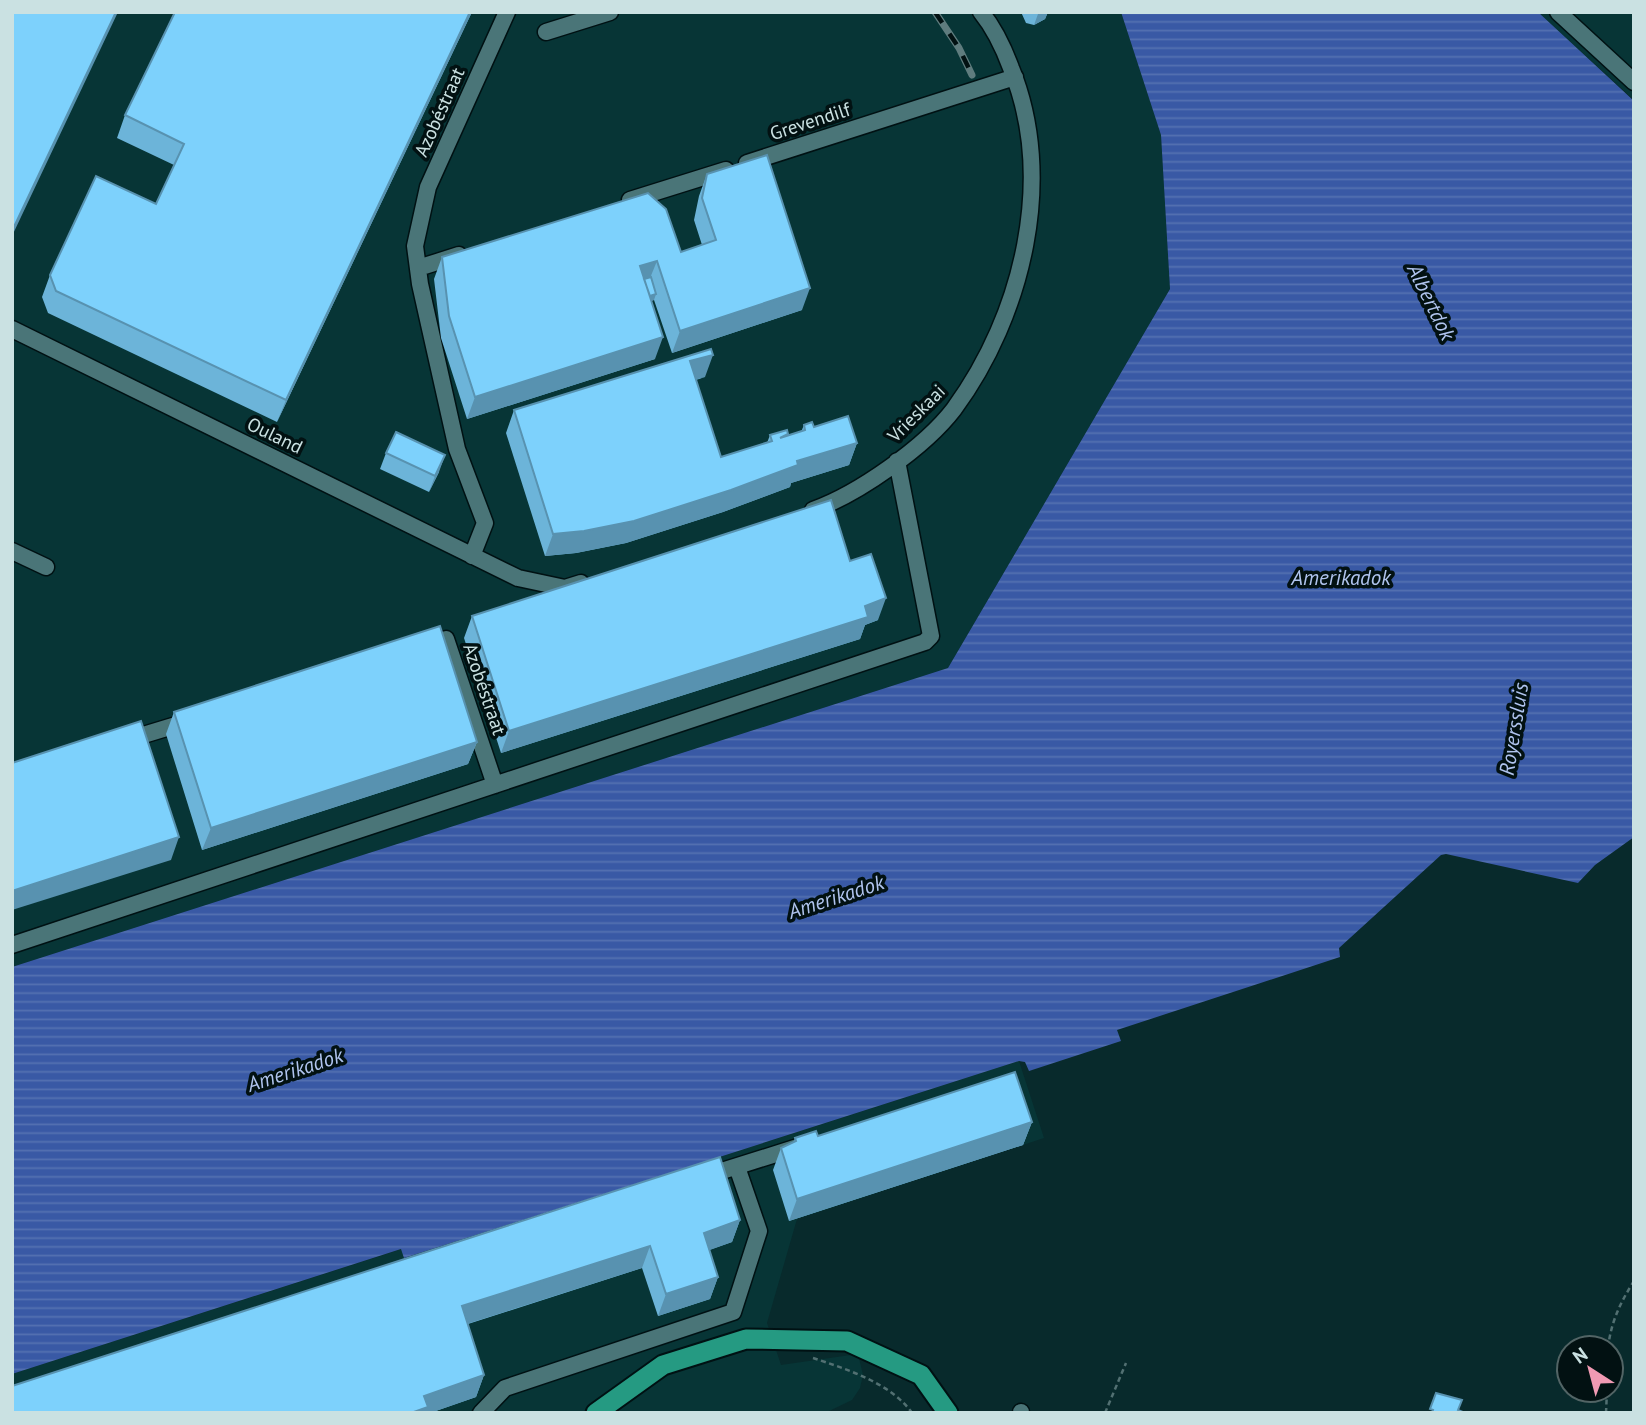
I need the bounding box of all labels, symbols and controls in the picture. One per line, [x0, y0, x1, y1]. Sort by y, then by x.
street label: Azobéstraat [409, 63, 470, 160]
street label: Grevendilf [767, 96, 854, 145]
water label: Albertdok [1401, 258, 1462, 346]
street label: Vrieskaai [881, 379, 950, 448]
street label: Ouland [243, 411, 307, 459]
water label: Amerikadok [1290, 564, 1392, 591]
street label: Azobéstraat [458, 640, 512, 738]
water label: Royerssluis [1493, 680, 1534, 777]
water label: Amerikadok [783, 868, 889, 925]
water label: Amerikadok [242, 1041, 348, 1098]
north arrow [1555, 1334, 1625, 1404]
text: N [1568, 1342, 1592, 1369]

